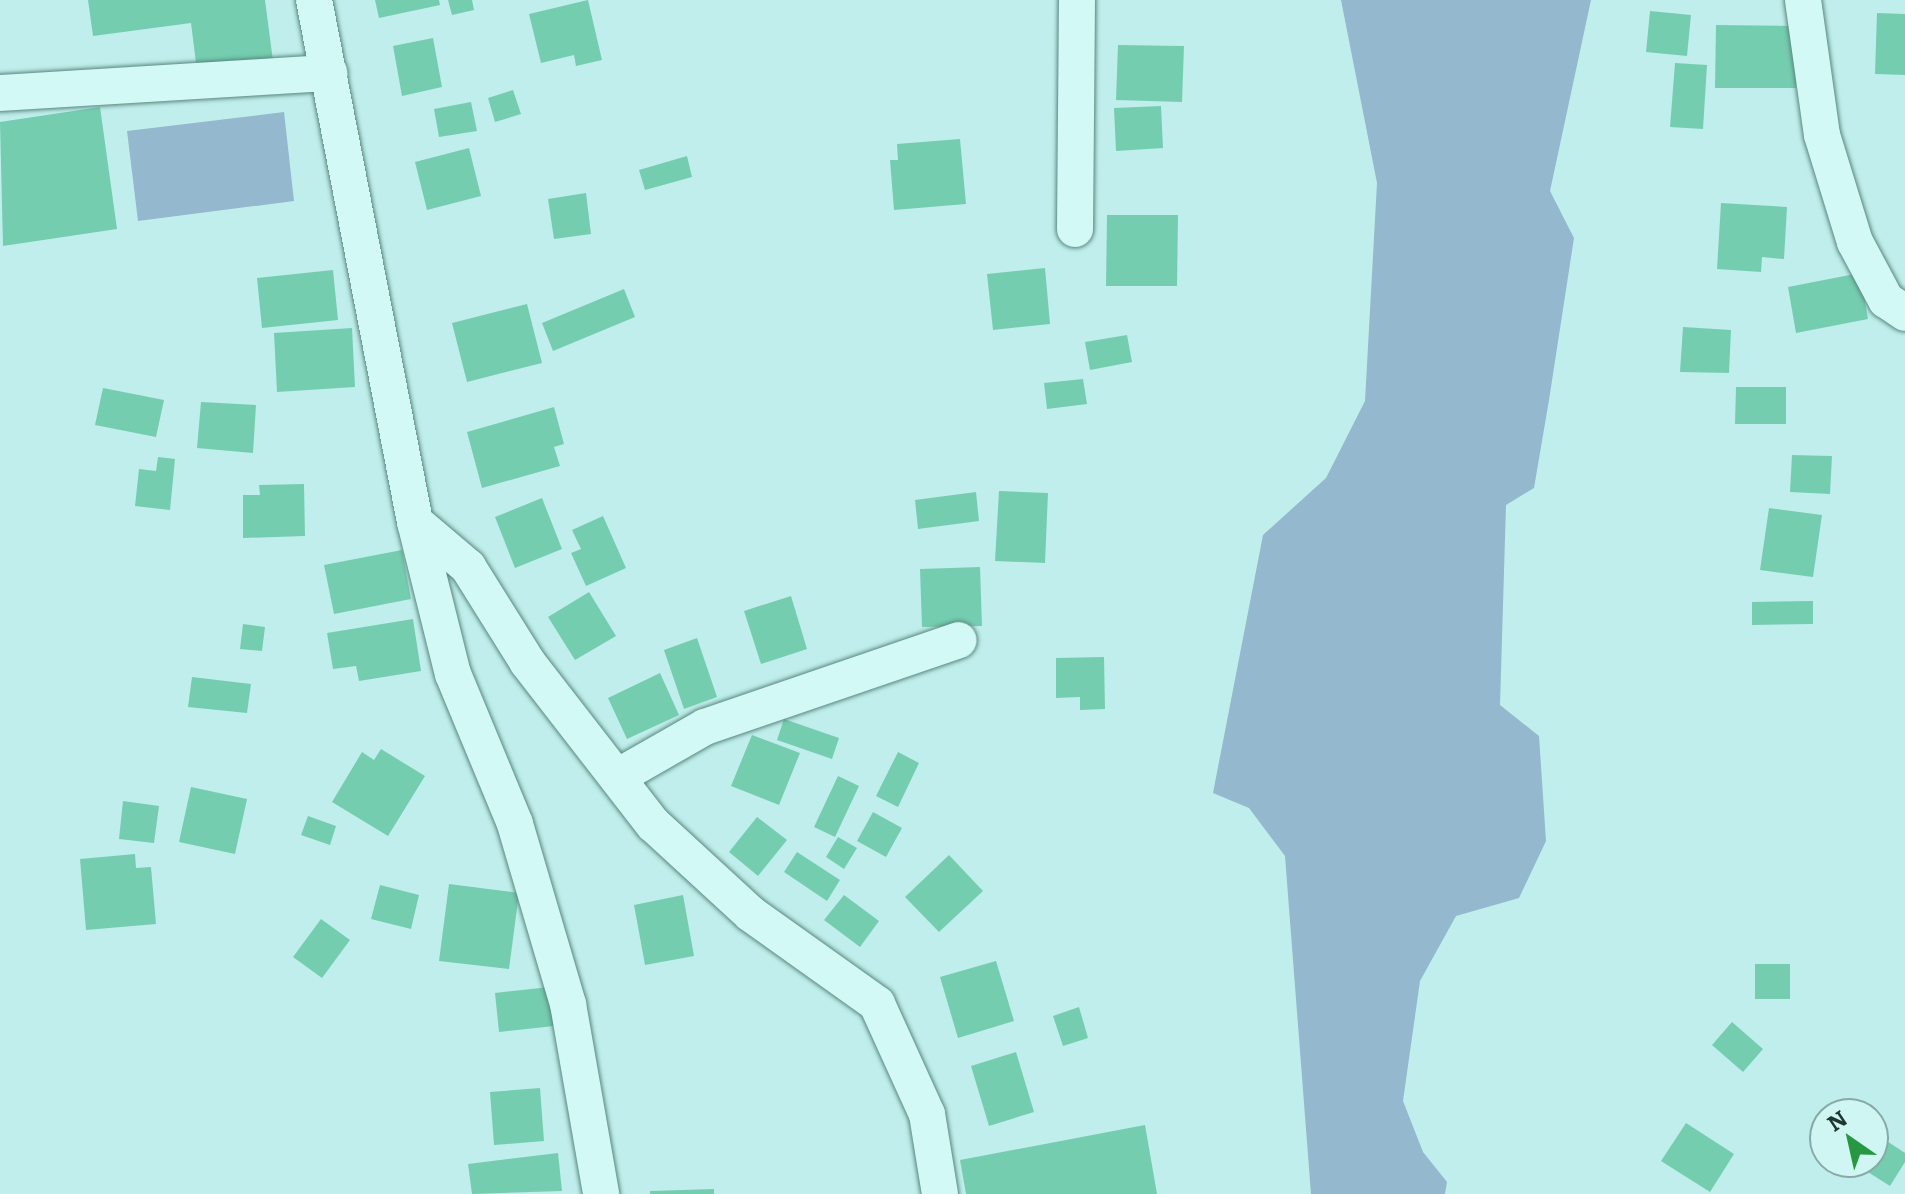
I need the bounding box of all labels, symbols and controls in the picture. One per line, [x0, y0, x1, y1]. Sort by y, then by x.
north arrow [1809, 1098, 1889, 1178]
text: N [1820, 1101, 1853, 1138]

